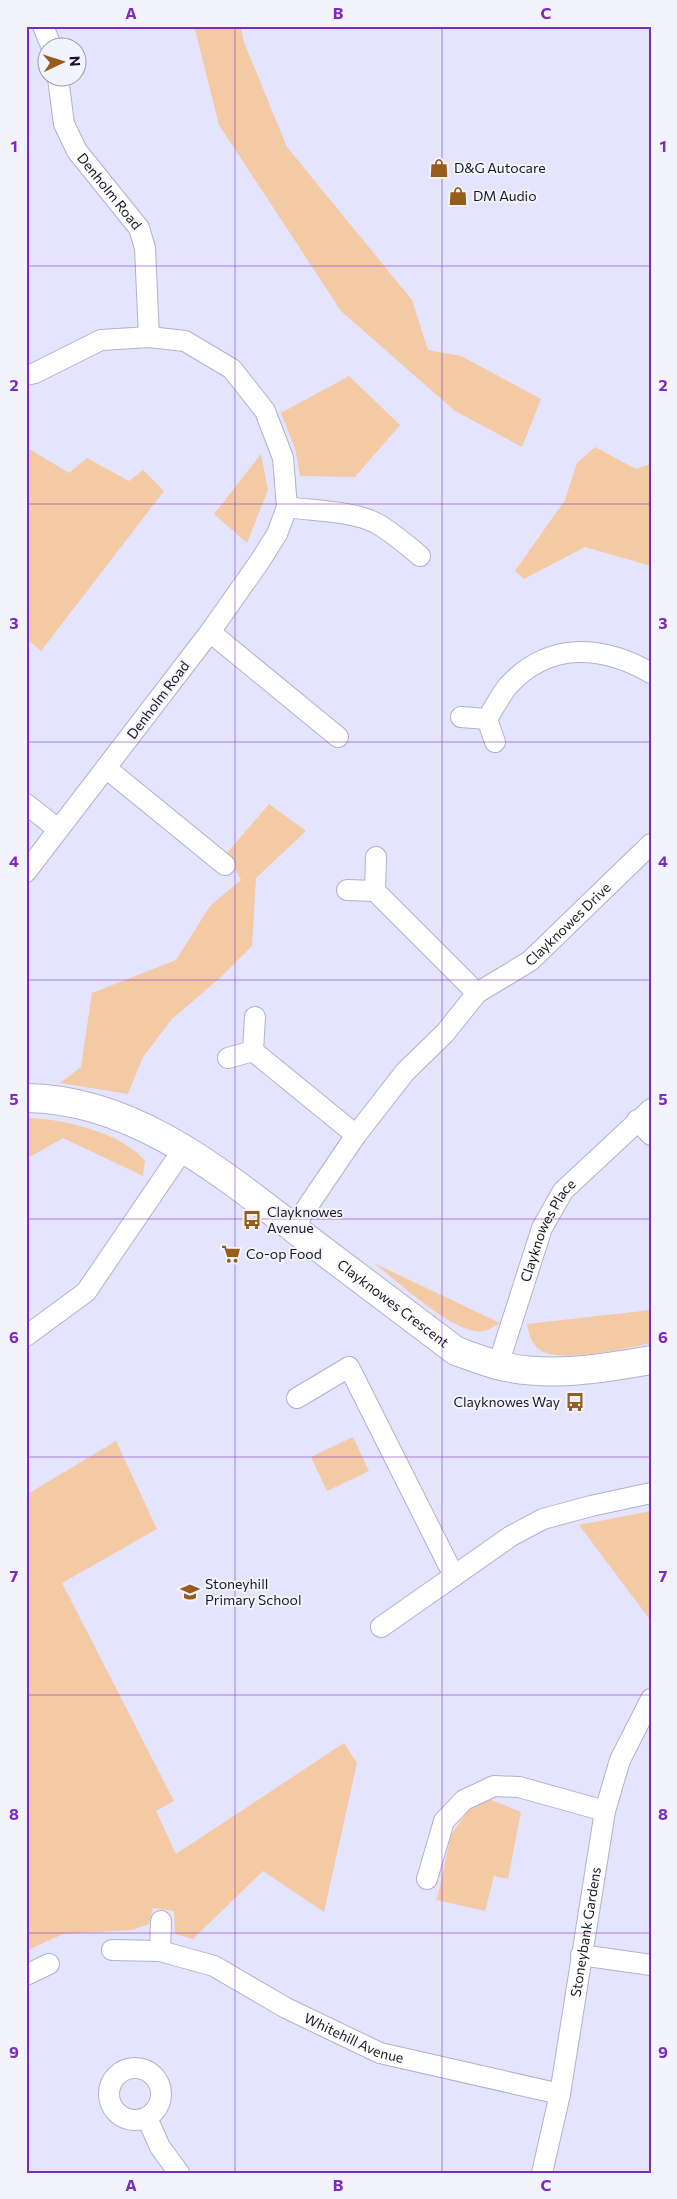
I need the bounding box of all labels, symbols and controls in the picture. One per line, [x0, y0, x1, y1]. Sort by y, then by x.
text: A [125, 3, 137, 22]
text: B [333, 3, 344, 22]
text: C [541, 3, 552, 22]
north arrow [38, 38, 88, 88]
text: N [67, 55, 84, 67]
text: 1 [10, 136, 18, 155]
text: 1 [659, 136, 667, 155]
street label: Denholm Road [74, 149, 146, 233]
shop icon: D&G Autocare [428, 157, 450, 179]
place label: D&G Autocare [454, 159, 546, 176]
shop icon: DM Audio [447, 185, 469, 207]
place label: DM Audio [473, 187, 537, 204]
text: 2 [9, 375, 19, 394]
text: 2 [658, 375, 668, 394]
text: 3 [9, 613, 19, 632]
text: 3 [658, 613, 668, 632]
street label: Denholm Road [123, 657, 192, 742]
text: 4 [9, 851, 19, 870]
text: 4 [658, 851, 668, 870]
street label: Clayknowes Drive [521, 879, 614, 969]
text: 5 [9, 1089, 19, 1108]
text: 5 [658, 1089, 668, 1108]
street label: Clayknowes Place [516, 1175, 579, 1284]
place label: Clayknowes Avenue [267, 1203, 343, 1236]
bus stop icon: Clayknowes Avenue [241, 1209, 263, 1231]
supermarket icon: Co-op Food [220, 1243, 242, 1265]
place label: Co-op Food [246, 1245, 322, 1262]
street label: Clayknowes Crescent [334, 1255, 453, 1351]
text: 6 [9, 1327, 19, 1346]
text: 6 [658, 1327, 668, 1346]
bus stop icon: Clayknowes Way [564, 1391, 586, 1413]
place label: Clayknowes Way [453, 1393, 560, 1410]
text: 7 [10, 1566, 19, 1585]
text: 7 [659, 1566, 668, 1585]
place label: Stoneyhill Primary School [205, 1575, 301, 1608]
school or university icon: Stoneyhill Primary School [179, 1581, 201, 1603]
text: 8 [9, 1804, 19, 1823]
text: 8 [658, 1804, 668, 1823]
street label: Stoneybank Gardens [567, 1866, 604, 1998]
street label: Whitehill Avenue [302, 2009, 405, 2066]
text: 9 [9, 2042, 19, 2061]
text: 9 [658, 2042, 668, 2061]
text: A [125, 2175, 137, 2194]
text: B [333, 2175, 344, 2194]
text: C [541, 2175, 552, 2194]

